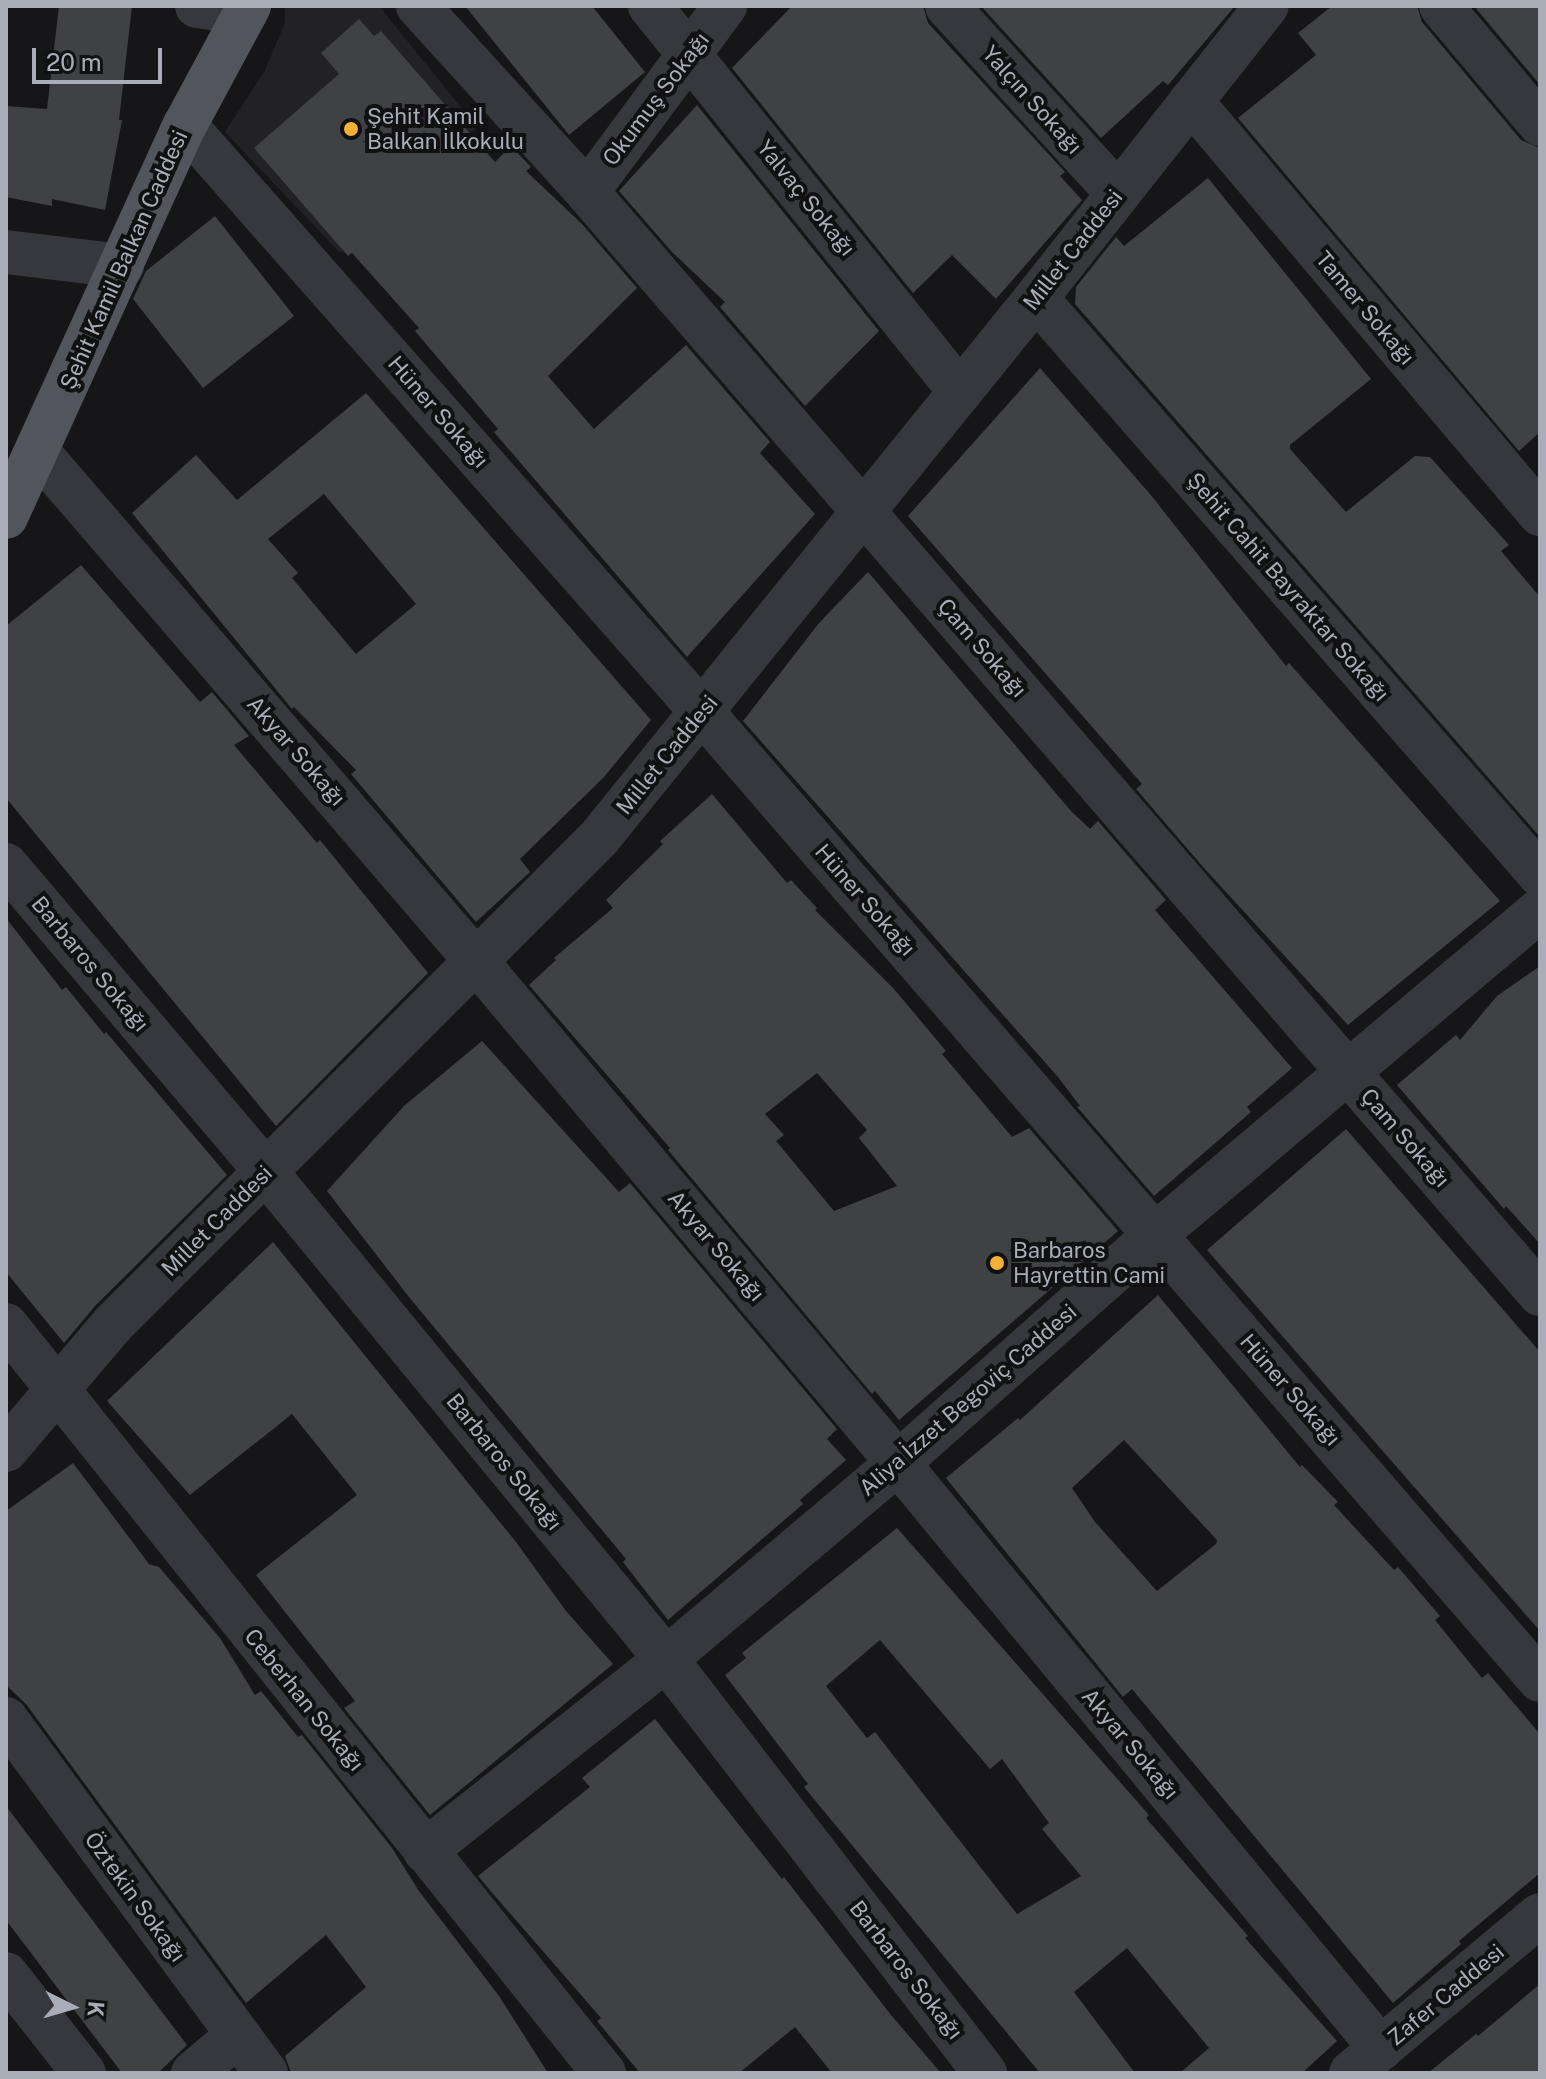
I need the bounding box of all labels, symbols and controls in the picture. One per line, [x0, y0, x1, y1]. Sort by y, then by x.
street label: Okumuş Sokağı [597, 27, 715, 171]
scale bar [36, 32, 166, 82]
street label: Yalçın Sokağı [977, 41, 1087, 159]
text: 20 m [46, 48, 102, 76]
place label: Şehit Kamil Balkan İlkokulu [367, 103, 524, 154]
marker: Şehit Kamil Balkan İlkokulu [342, 120, 360, 138]
street label: Şehit Kamil Balkan Caddesi [55, 126, 193, 394]
street label: Yalvaç Sokağı [751, 135, 861, 261]
street label: Millet Caddesi [1018, 184, 1128, 316]
street label: Tamer Sokağı [1310, 246, 1420, 370]
street label: Hüner Sokağı [382, 351, 494, 473]
street label: Şehit Cahit Bayraktar Sokağı [1182, 467, 1394, 707]
street label: Çam Sokağı [932, 593, 1032, 703]
street label: Millet Caddesi [611, 690, 723, 820]
street label: Akyar Sokağı [241, 691, 351, 811]
street label: Hüner Sokağı [809, 839, 921, 961]
street label: Barbaros Sokağı [26, 891, 154, 1037]
street label: Çam Sokağı [1355, 1083, 1455, 1193]
street label: Millet Caddesi [156, 1160, 278, 1282]
street label: Akyar Sokağı [662, 1185, 770, 1307]
place label: Barbaros Hayrettin Cami [1013, 1237, 1165, 1288]
marker: Barbaros Hayrettin Cami [988, 1254, 1006, 1272]
street label: Aliya İzzet Begoviç Caddesi [854, 1299, 1082, 1501]
street label: Hüner Sokağı [1234, 1329, 1346, 1451]
street label: Barbaros Sokağı [441, 1388, 567, 1536]
street label: Ceberhan Sokağı [239, 1624, 369, 1776]
street label: Akyar Sokağı [1076, 1683, 1184, 1805]
street label: Öztekin Sokağı [79, 1827, 191, 1967]
street label: Barbaros Sokağı [844, 1896, 968, 2044]
street label: Zafer Caddesi [1383, 1939, 1509, 2051]
north arrow [32, 1967, 112, 2047]
text: K [82, 2000, 110, 2018]

